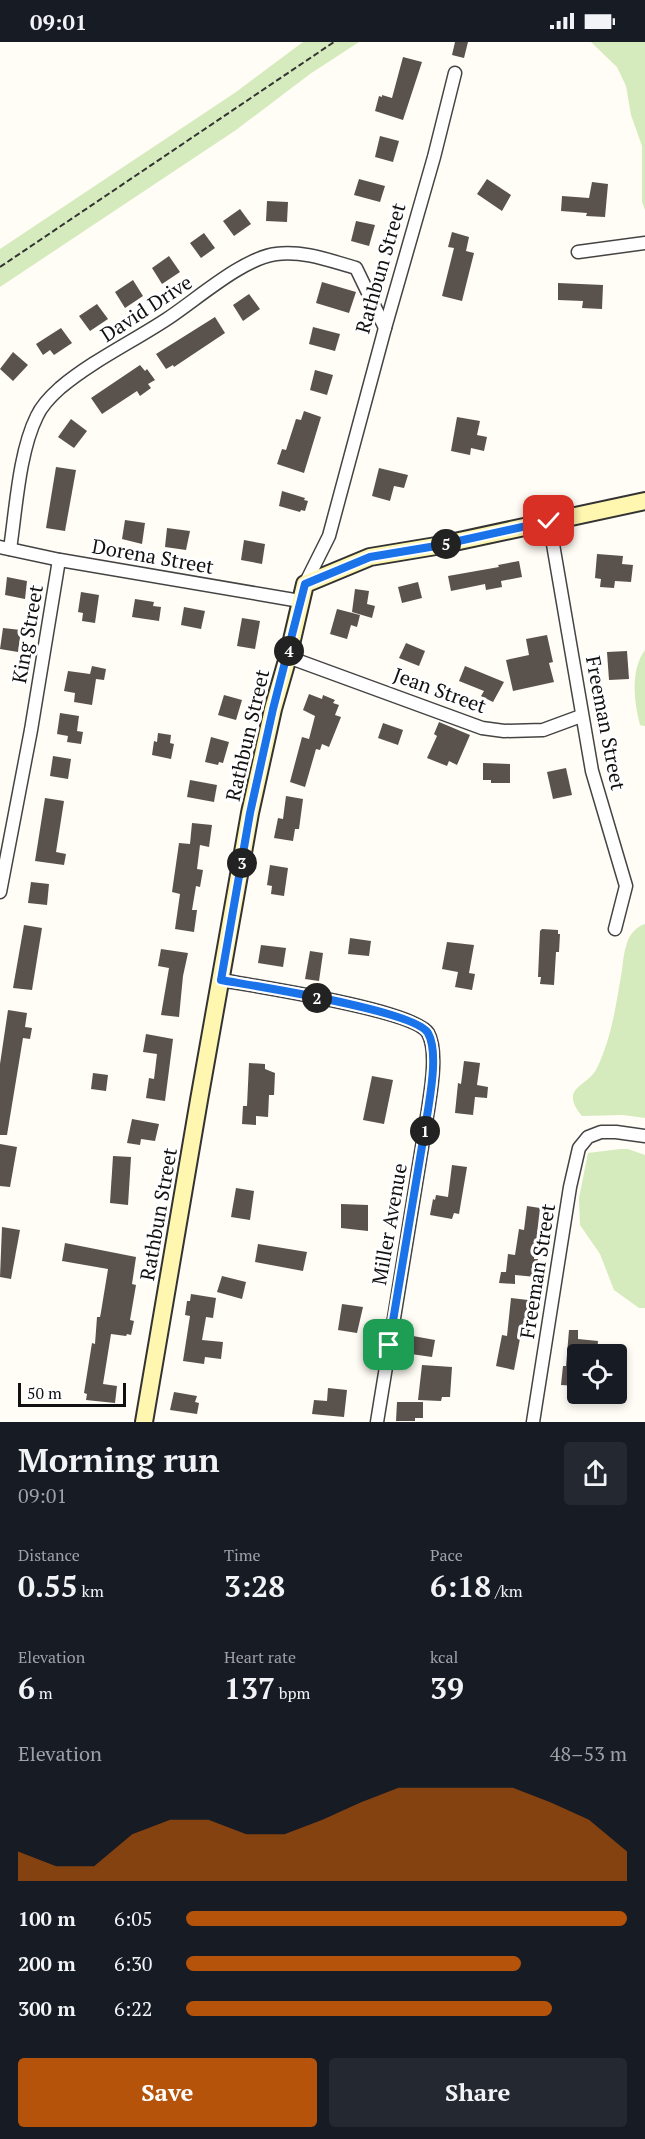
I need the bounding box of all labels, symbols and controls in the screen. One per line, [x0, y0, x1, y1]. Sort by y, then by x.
text: 09:01 [30, 7, 87, 36]
street label: Rathbun Street [348, 199, 412, 336]
street label: David Drive [95, 268, 197, 348]
pin [523, 495, 574, 546]
icon: check [532, 504, 565, 537]
pin: 5 [431, 529, 461, 559]
street label: Dorena Street [90, 532, 217, 580]
text: 5 [441, 533, 451, 555]
street label: King Street [5, 582, 49, 685]
pin: 4 [274, 636, 304, 666]
text: 4 [284, 640, 294, 662]
street label: Freeman Street [580, 654, 632, 793]
street label: Jean Street [390, 661, 491, 719]
street label: Rathbun Street [219, 666, 275, 804]
pin: 3 [227, 848, 257, 878]
text: 3 [237, 852, 247, 874]
pin: 2 [302, 983, 332, 1013]
text: 2 [312, 987, 322, 1009]
pin: 1 [410, 1116, 440, 1146]
text: 1 [420, 1120, 430, 1142]
street label: Rathbun Street [133, 1145, 183, 1283]
street label: Miller Avenue [365, 1161, 413, 1287]
street label: Freeman Street [513, 1201, 561, 1340]
pin [363, 1319, 414, 1370]
icon: arrive [372, 1328, 405, 1361]
map controls [567, 1344, 627, 1404]
button: locate [567, 1344, 627, 1404]
scale bar [18, 1380, 126, 1408]
text: 50 m [27, 1382, 62, 1404]
text: Morning run [18, 1438, 220, 1481]
button: share [564, 1442, 627, 1505]
text: 09:01 [18, 1482, 67, 1509]
text: Distance [18, 1544, 80, 1566]
text: Time [224, 1544, 261, 1566]
text: Pace [430, 1544, 463, 1566]
text: 0.55 [18, 1566, 78, 1606]
text: 3:28 [224, 1566, 285, 1606]
text: 6:18 [430, 1566, 491, 1606]
text: km [78, 1580, 104, 1602]
text: /km [491, 1580, 523, 1602]
text: Elevation [18, 1646, 85, 1668]
text: Heart rate [224, 1646, 296, 1668]
text: kcal [430, 1646, 458, 1668]
text: 6 [18, 1668, 35, 1708]
text: 137 [224, 1668, 275, 1708]
text: 39 [430, 1668, 464, 1708]
text: m [35, 1682, 53, 1704]
text: bpm [275, 1682, 310, 1704]
text: Elevation [18, 1740, 102, 1767]
text: 48–53 m [550, 1740, 627, 1767]
text: 100 m [18, 1905, 76, 1932]
text: 6:05 [114, 1905, 153, 1932]
text: 200 m [18, 1950, 76, 1977]
text: 6:30 [114, 1950, 153, 1977]
text: 300 m [18, 1995, 76, 2022]
text: 6:22 [114, 1995, 153, 2022]
button: Save [18, 2058, 317, 2127]
button: Share [329, 2058, 627, 2127]

